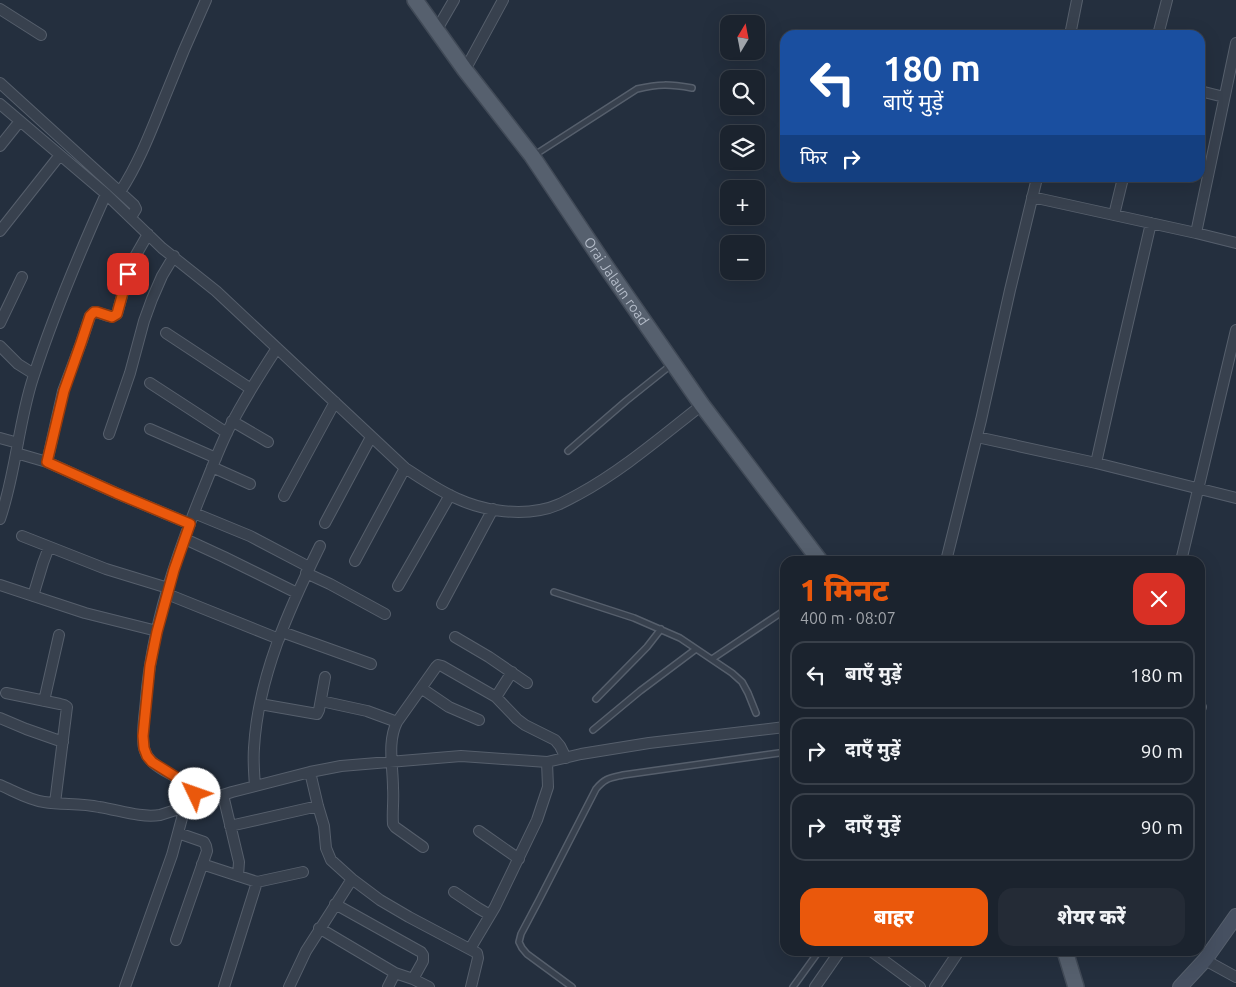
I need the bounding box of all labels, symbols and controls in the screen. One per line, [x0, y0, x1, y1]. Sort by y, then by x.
north arrow [720, 15, 765, 60]
map controls [720, 15, 765, 280]
text: 180 m [883, 48, 981, 88]
icon: left [800, 50, 865, 115]
button: search [720, 70, 765, 115]
text: बाएँ मुड़ें [883, 89, 943, 114]
button: layers [720, 125, 765, 170]
icon: right [837, 145, 865, 173]
text: फिर [800, 146, 827, 168]
button: + [720, 180, 765, 225]
street label: Orai Jalaun road [581, 234, 652, 328]
button: − [720, 235, 765, 280]
pin [107, 253, 149, 295]
icon: arrive [114, 260, 142, 288]
text: 1 मिनट [800, 573, 889, 607]
button: close [1133, 573, 1185, 625]
text: 400 m · 08:07 [800, 609, 896, 627]
icon: left [802, 661, 830, 689]
text: बाएँ मुड़ें [845, 662, 902, 684]
text: 180 m [1130, 664, 1183, 686]
icon: right [802, 737, 830, 765]
text: दाएँ मुड़ें [845, 738, 901, 760]
text: 90 m [1141, 740, 1183, 762]
position arrow [168, 767, 220, 819]
icon: right [802, 813, 830, 841]
text: दाएँ मुड़ें [845, 814, 901, 836]
text: 90 m [1141, 816, 1183, 838]
button: बाहर [800, 888, 988, 946]
button: शेयर करें [998, 888, 1185, 946]

